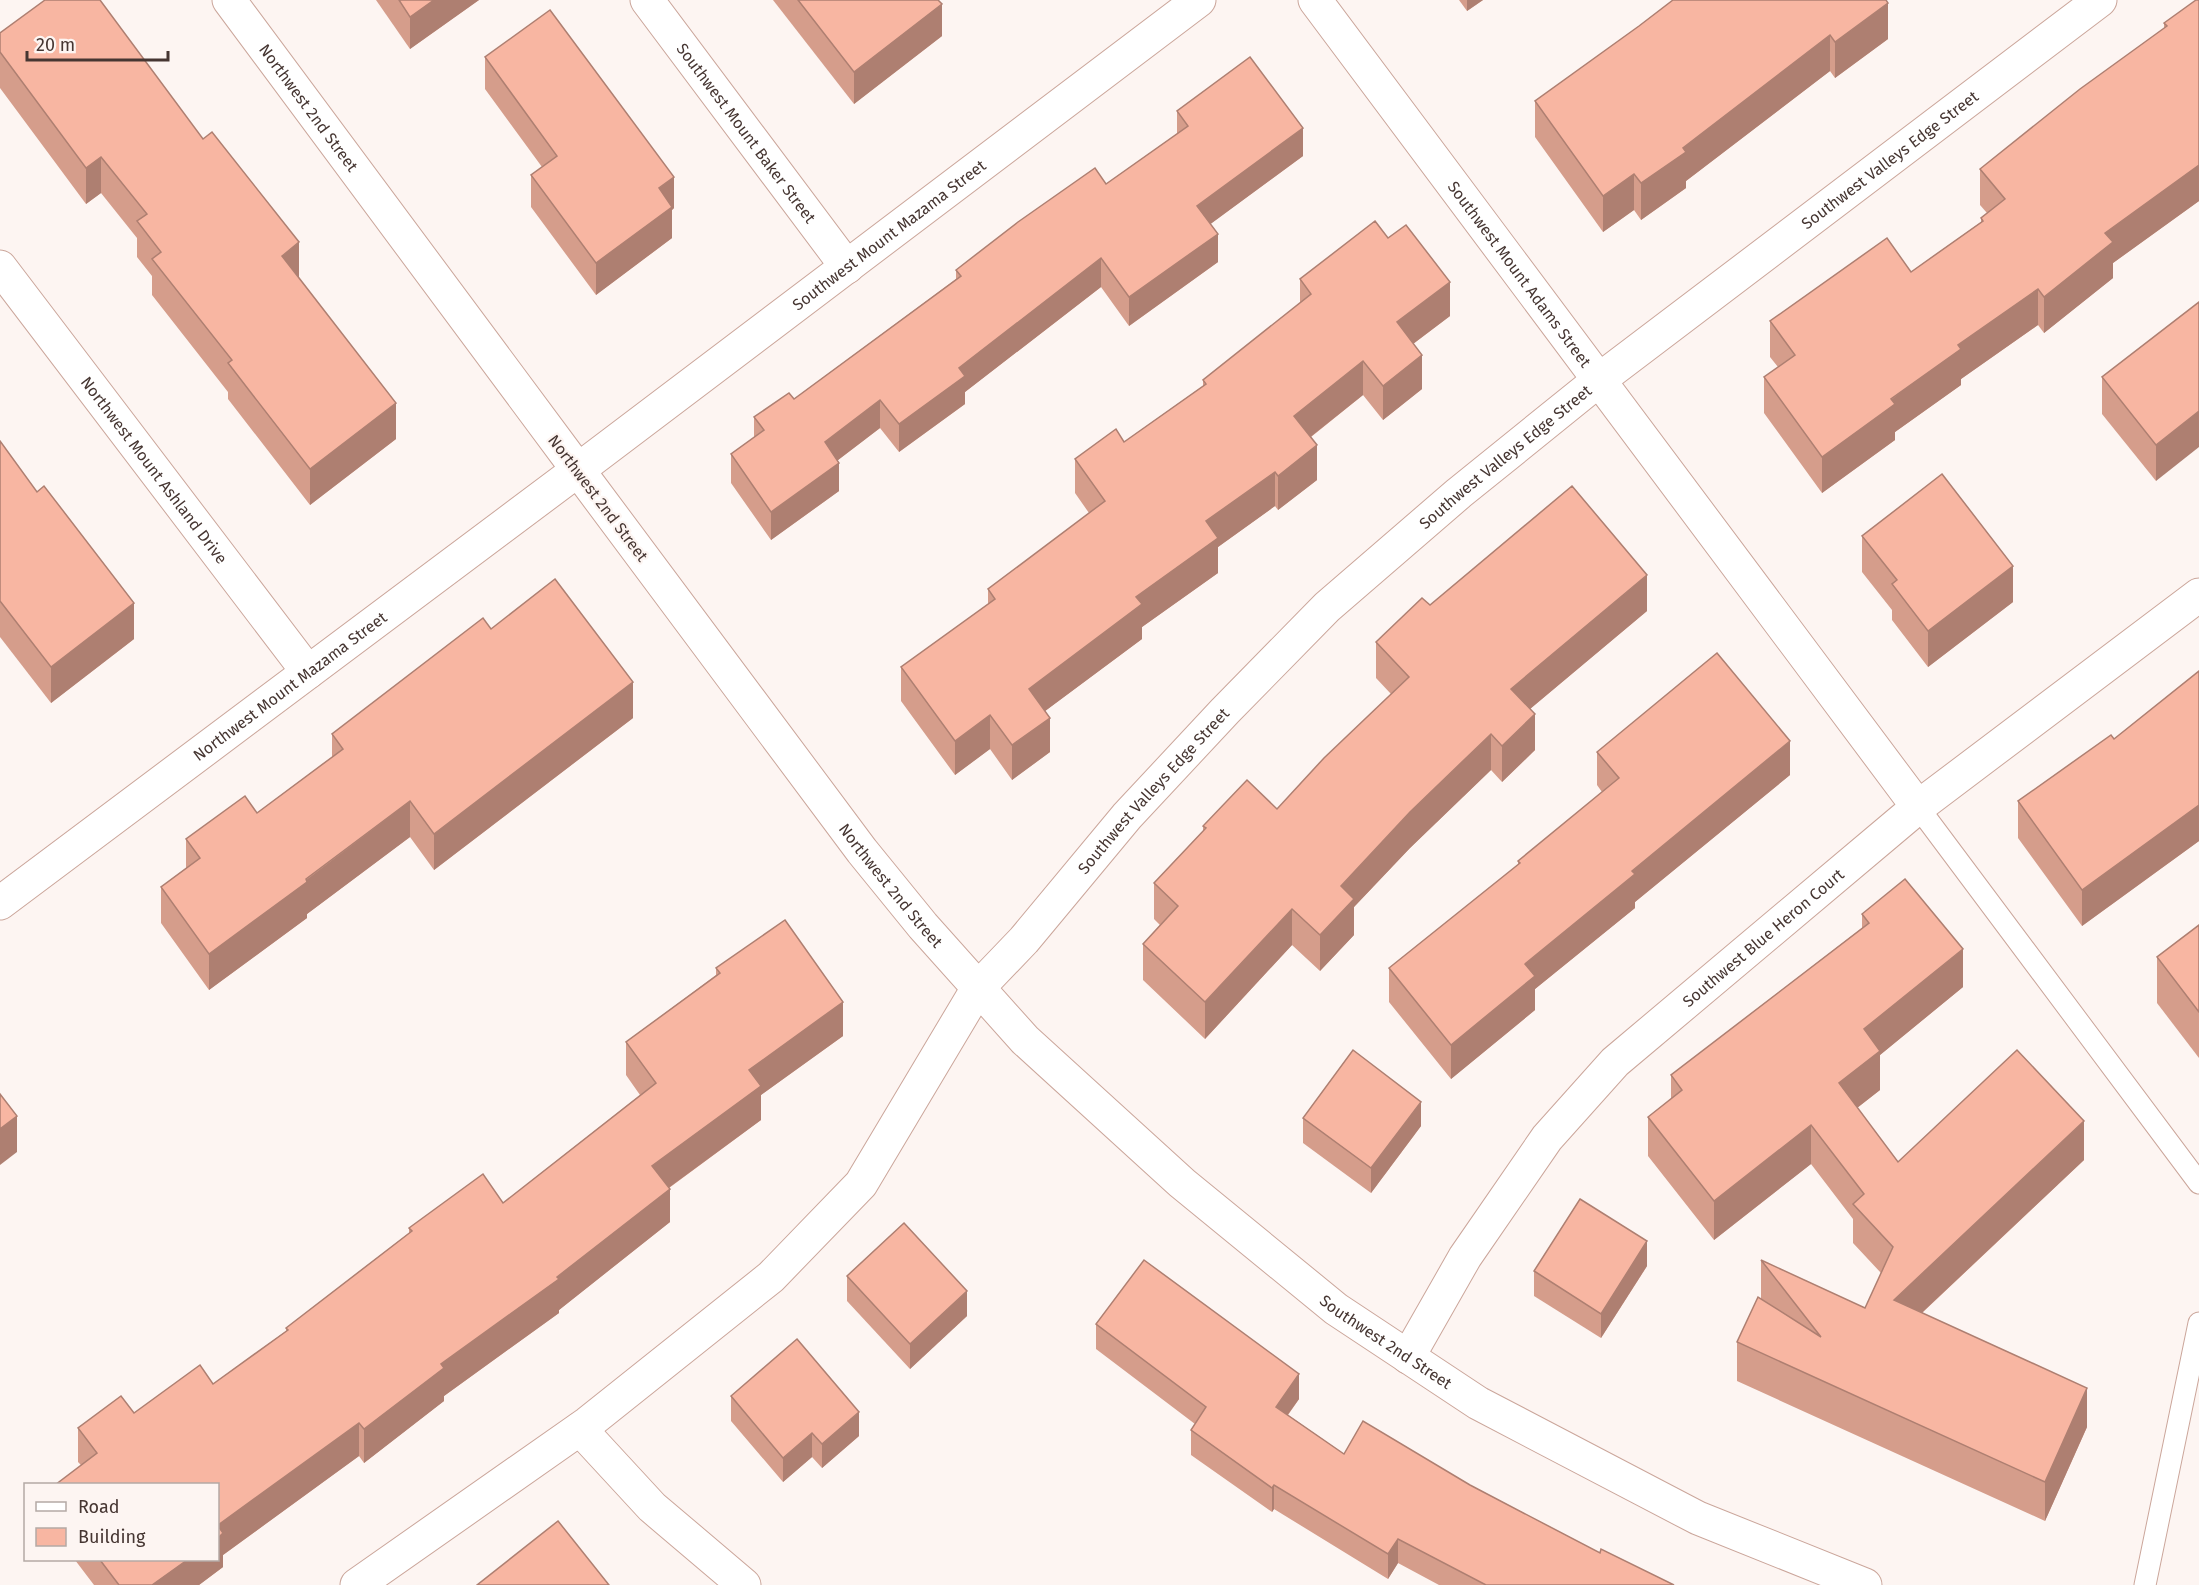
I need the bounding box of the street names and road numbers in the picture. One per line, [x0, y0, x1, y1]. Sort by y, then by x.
street label: Southwest Mount Baker Street [673, 39, 820, 227]
street label: Northwest 2nd Street [255, 40, 363, 175]
street label: Southwest Valleys Edge Street [1797, 86, 1982, 233]
street label: Southwest Mount Mazama Street [788, 155, 989, 314]
street label: Southwest Mount Adams Street [1444, 177, 1595, 371]
street label: Northwest Mount Ashland Drive [77, 373, 232, 567]
street label: Southwest Valleys Edge Street [1415, 380, 1595, 533]
street label: Northwest 2nd Street [544, 431, 652, 565]
street label: Northwest Mount Mazama Street [189, 607, 390, 765]
street label: Southwest Valleys Edge Street [1074, 703, 1233, 878]
street label: Northwest 2nd Street [835, 820, 947, 951]
street label: Southwest Blue Heron Court [1679, 864, 1848, 1011]
street label: Southwest 2nd Street [1316, 1290, 1456, 1393]

